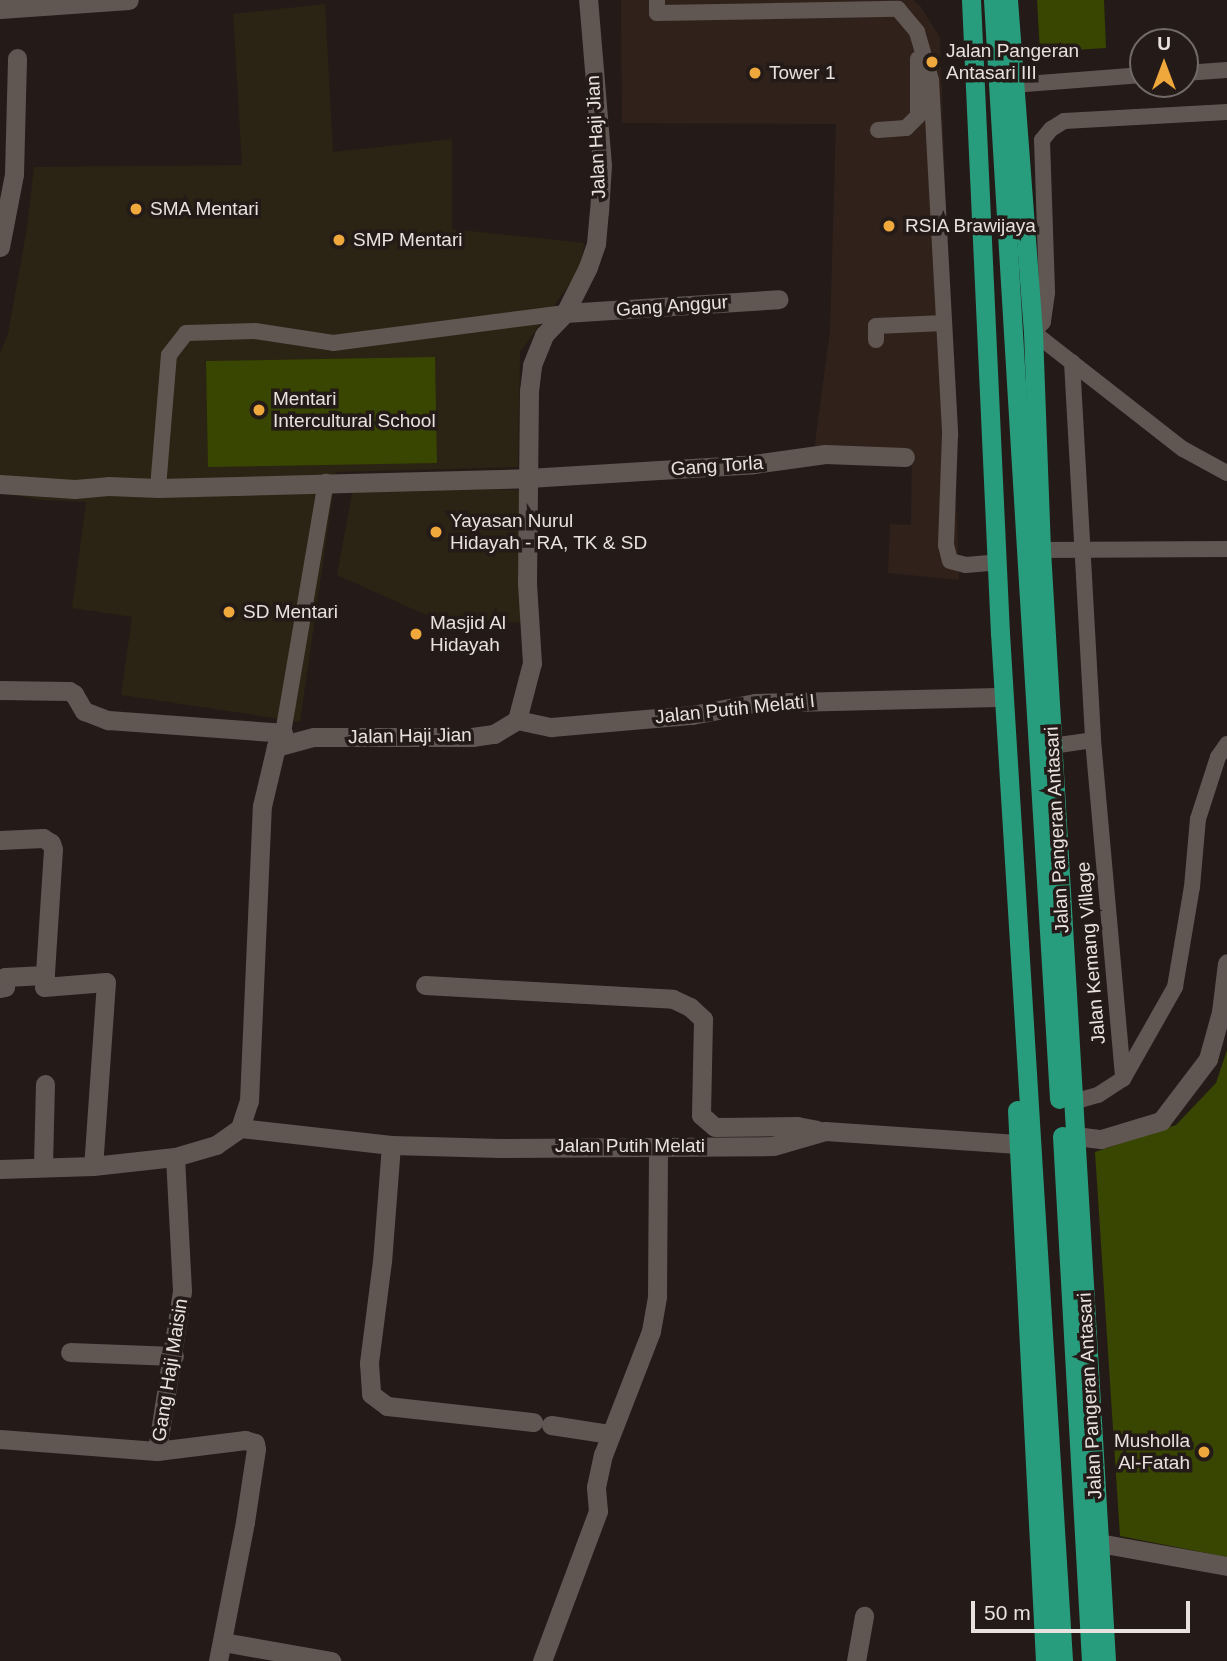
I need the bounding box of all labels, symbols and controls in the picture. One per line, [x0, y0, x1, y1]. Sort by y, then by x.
north arrow [1129, 28, 1199, 98]
text: U [1157, 33, 1171, 54]
place label: Jalan Pangeran Antasari III [946, 40, 1079, 84]
marker: Jalan Pangeran Antasari III [924, 54, 940, 70]
place label: Tower 1 [769, 62, 836, 84]
marker: Tower 1 [747, 65, 763, 81]
street label: Jalan Haji Jian [581, 75, 611, 199]
place label: SMA Mentari [150, 198, 260, 220]
marker: SMA Mentari [128, 201, 144, 217]
place label: RSIA Brawijaya [905, 215, 1037, 237]
marker: RSIA Brawijaya [879, 216, 899, 236]
place label: SMP Mentari [353, 229, 463, 251]
marker: SMP Mentari [331, 232, 347, 248]
street label: Gang Anggur [615, 291, 729, 321]
place label: Mentari Intercultural School [273, 388, 436, 432]
marker: Mentari Intercultural School [251, 402, 267, 418]
street label: Gang Torla [670, 451, 764, 481]
place label: Yayasan Nurul Hidayah - RA, TK & SD [450, 510, 647, 554]
marker: Yayasan Nurul Hidayah - RA, TK & SD [428, 524, 444, 540]
place label: SD Mentari [243, 601, 338, 623]
marker: SD Mentari [221, 604, 237, 620]
place label: Masjid Al Hidayah [430, 612, 507, 656]
marker: Masjid Al Hidayah [408, 626, 424, 642]
street label: Jalan Putih Melati I [654, 689, 816, 729]
street label: Jalan Haji Jian [348, 724, 472, 748]
street label: Jalan Pangeran Antasari [1040, 726, 1074, 934]
street label: Jalan Kemang Village [1072, 861, 1110, 1045]
street label: Jalan Putih Melati [555, 1135, 705, 1157]
street label: Jalan Pangeran Antasari [1073, 1292, 1107, 1500]
street label: Gang Haji Maisin [147, 1297, 193, 1443]
place label: Musholla Al-Fatah [1114, 1430, 1190, 1474]
marker: Musholla Al-Fatah [1196, 1444, 1212, 1460]
scale bar [975, 1588, 1194, 1632]
text: 50 m [984, 1601, 1031, 1624]

